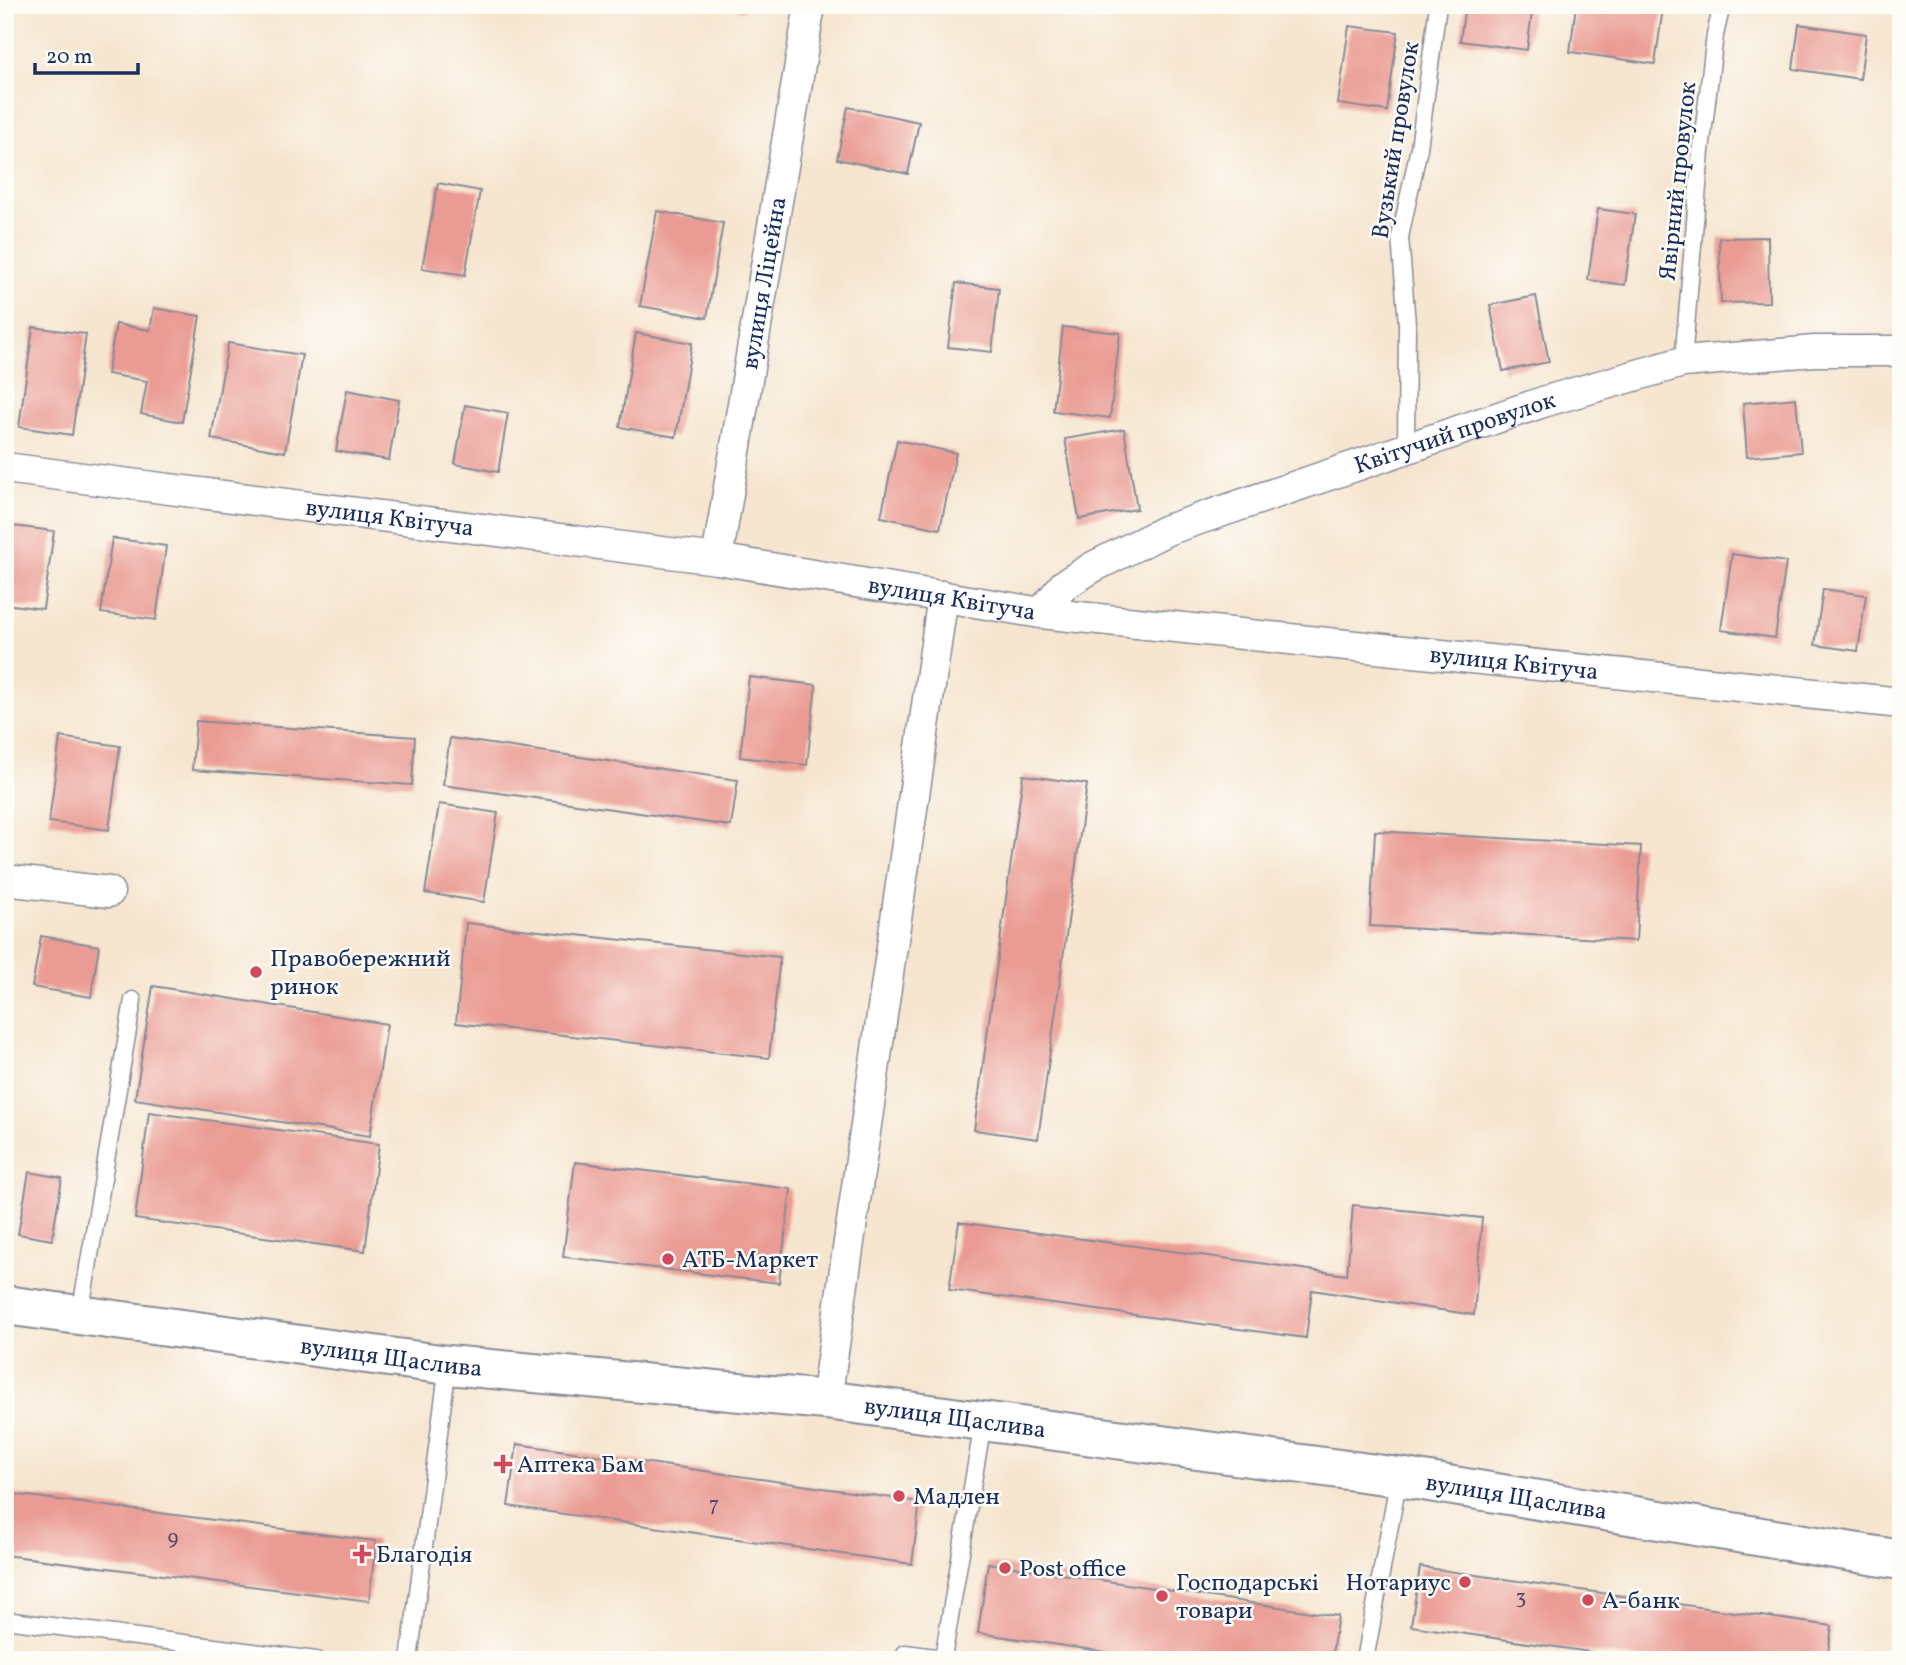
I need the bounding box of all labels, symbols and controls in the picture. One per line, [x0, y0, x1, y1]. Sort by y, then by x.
scale bar [35, 32, 138, 76]
street label: Вузький провулок [1365, 39, 1429, 241]
text: 20 m [46, 43, 92, 72]
street label: Явірний провулок [1652, 80, 1706, 282]
street label: вулиця Ліцейна [734, 194, 797, 372]
street label: Квітучий провулок [1350, 384, 1560, 484]
street label: вулиця Квітуча [303, 492, 476, 547]
street label: вулиця Квітуча [865, 569, 1038, 631]
street label: вулиця Квітуча [1428, 639, 1600, 690]
place label: Правобережний ринок [270, 943, 451, 1005]
marker: Правобережний ринок [248, 964, 264, 980]
place label: АТБ-Маркет [682, 1244, 818, 1278]
marker: АТБ-Маркет [660, 1251, 676, 1267]
street label: вулиця Щаслива [298, 1330, 484, 1387]
street label: вулиця Щаслива [862, 1390, 1048, 1448]
place label: Аптека Бам [517, 1449, 644, 1483]
marker: Аптека Бам [495, 1456, 511, 1472]
street label: вулиця Щаслива [1423, 1467, 1609, 1530]
place label: Мадлен [913, 1481, 1000, 1515]
marker: Мадлен [891, 1488, 907, 1504]
house number: 7 [709, 1491, 719, 1520]
house number: 9 [168, 1524, 179, 1553]
place label: Благодія [376, 1539, 472, 1573]
marker: Благодія [354, 1546, 370, 1562]
place label: Post office [1019, 1553, 1126, 1587]
marker: Post office [997, 1560, 1013, 1576]
place label: Господарські товари [1176, 1567, 1319, 1629]
place label: Нотариус [1345, 1567, 1451, 1601]
marker: Нотариус [1457, 1574, 1473, 1590]
house number: 3 [1516, 1583, 1526, 1612]
place label: А-банк [1602, 1585, 1680, 1619]
marker: Господарські товари [1154, 1588, 1170, 1604]
marker: А-банк [1580, 1592, 1596, 1608]

